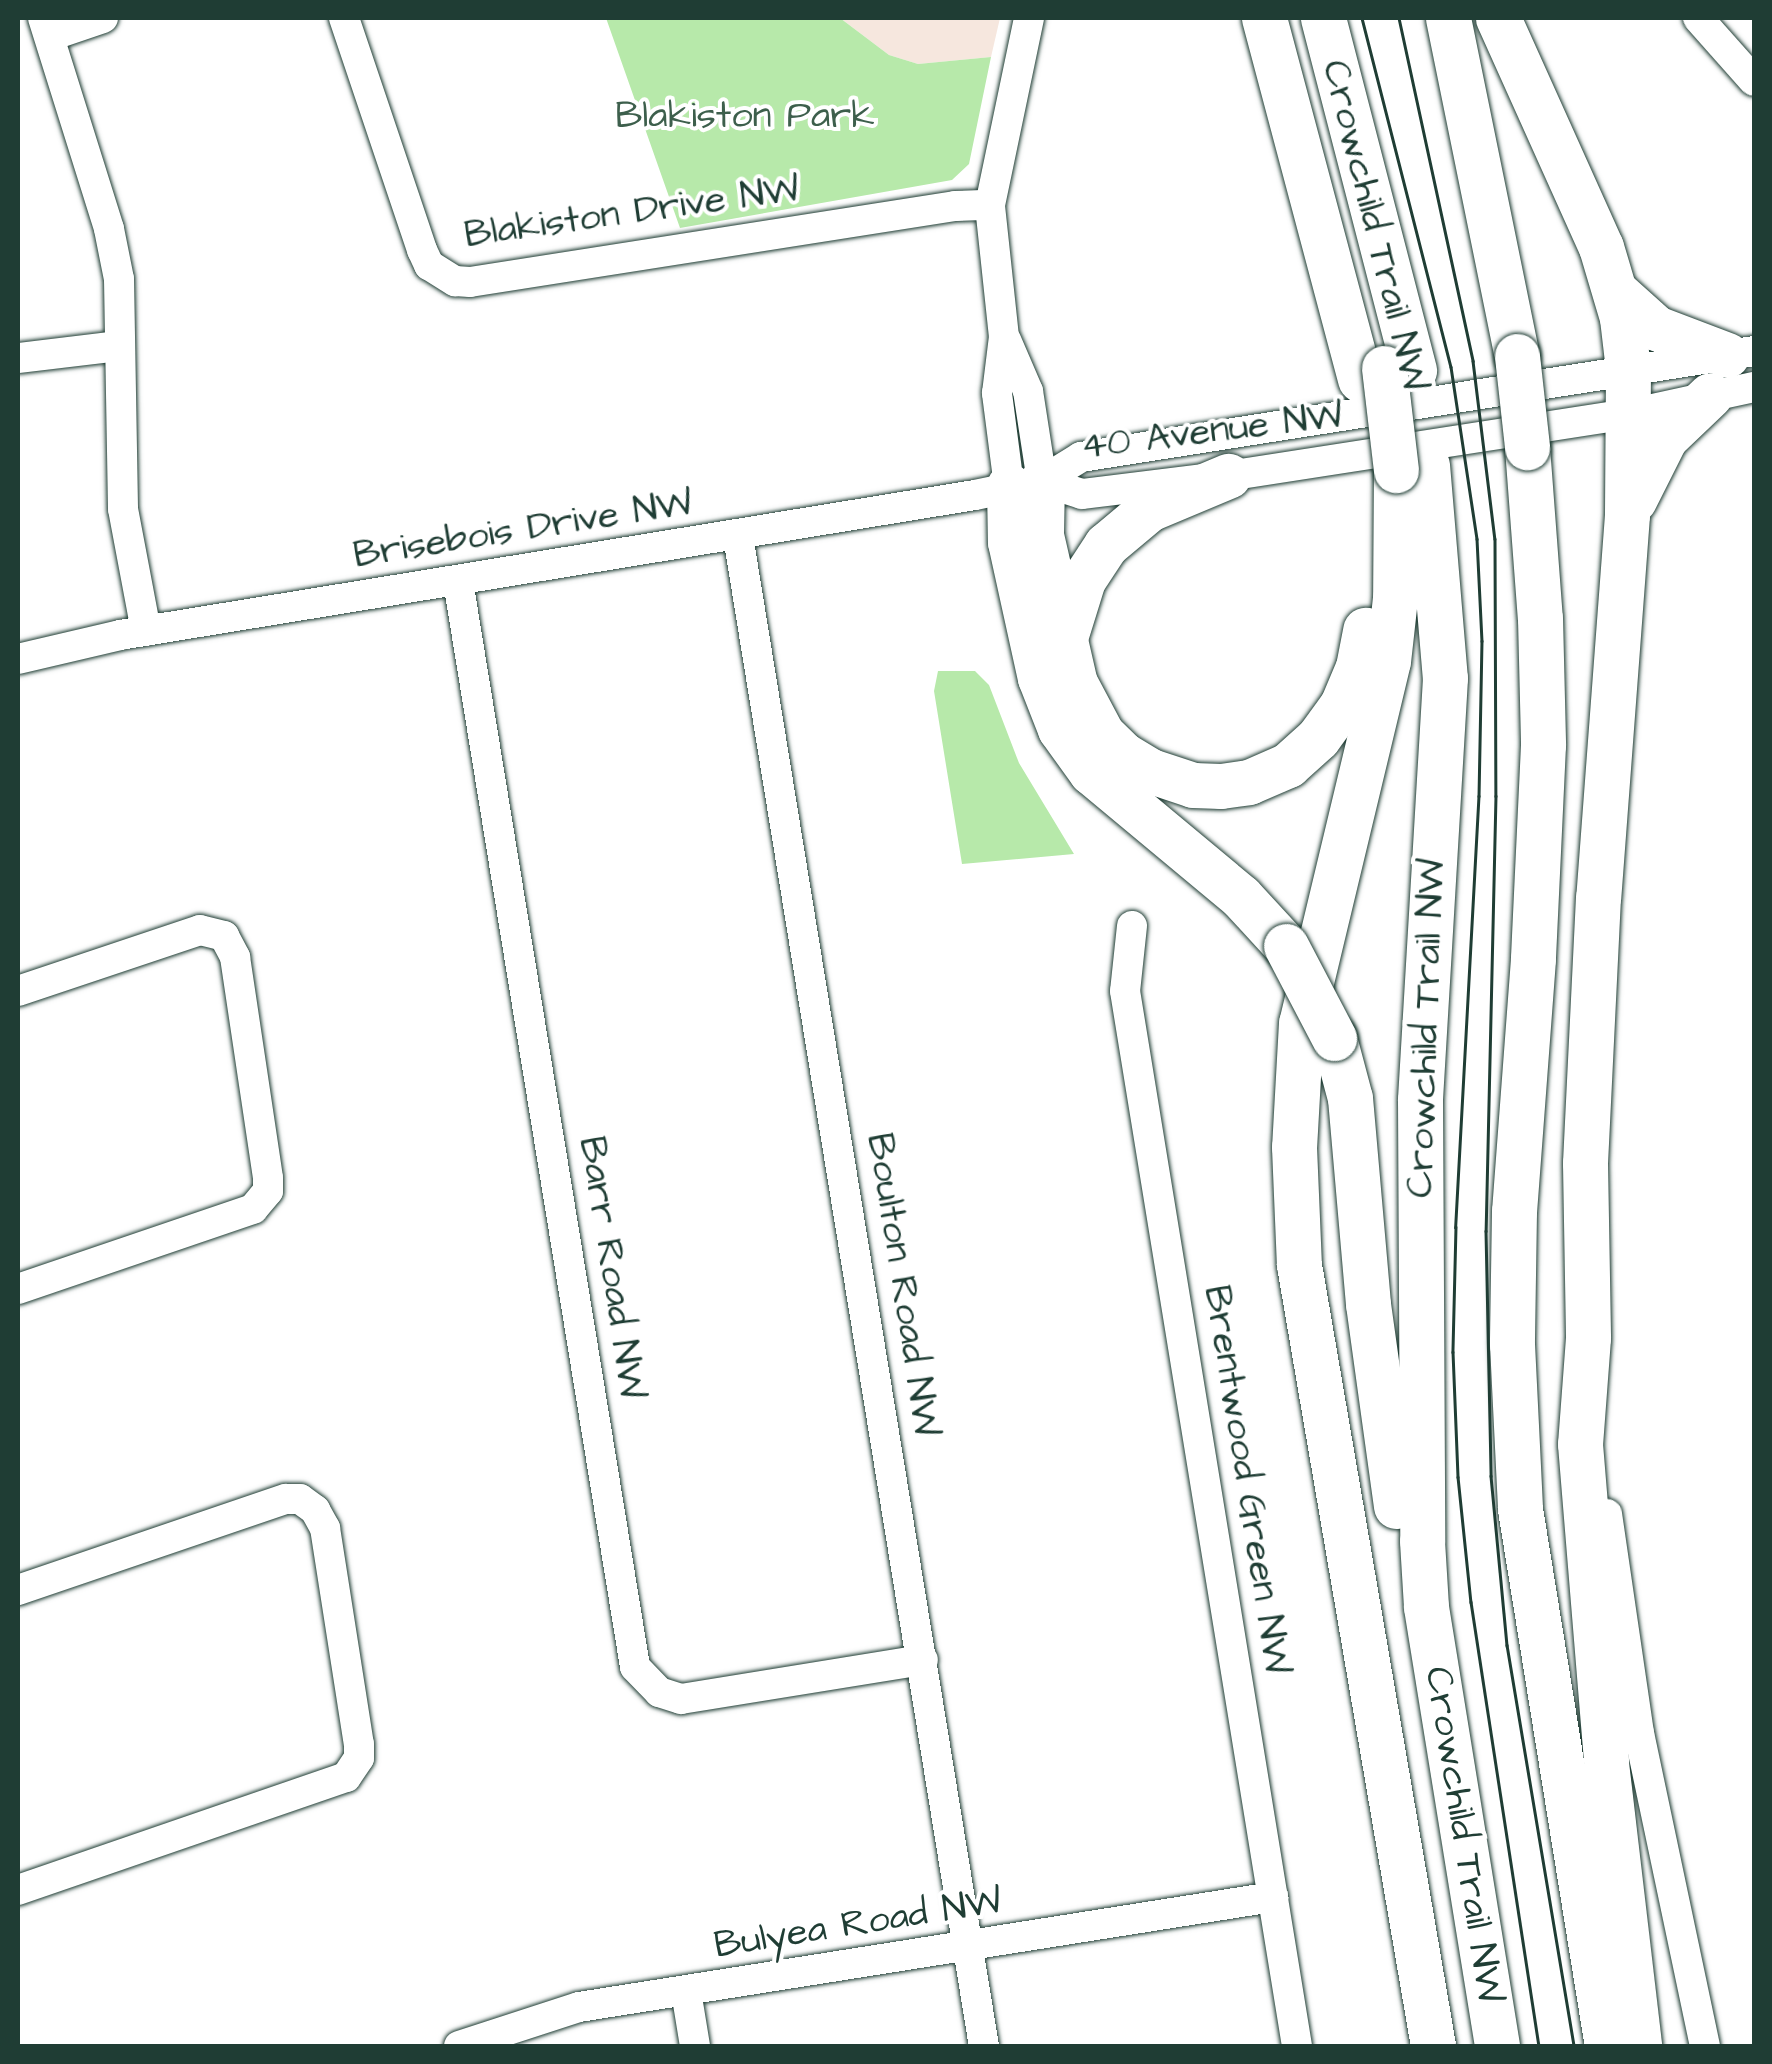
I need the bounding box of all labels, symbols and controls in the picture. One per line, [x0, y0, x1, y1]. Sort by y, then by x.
street label: Crowchild Trail NW [1311, 56, 1437, 396]
park label: Blakiston Park [615, 94, 875, 140]
street label: Blakiston Drive NW [462, 167, 802, 259]
street label: 40 Avenue NW [1079, 393, 1345, 471]
street label: Brisebois Drive NW [350, 481, 696, 579]
street label: Crowchild Trail NW [1398, 857, 1456, 1199]
street label: Boulton Road NW [855, 1130, 949, 1440]
street label: Barr Road NW [568, 1133, 654, 1403]
street label: Brentwood Green NW [1193, 1282, 1299, 1678]
street label: Crowchild Trail NW [1414, 1664, 1512, 2006]
street label: Bulyea Road NW [711, 1879, 1005, 1969]

